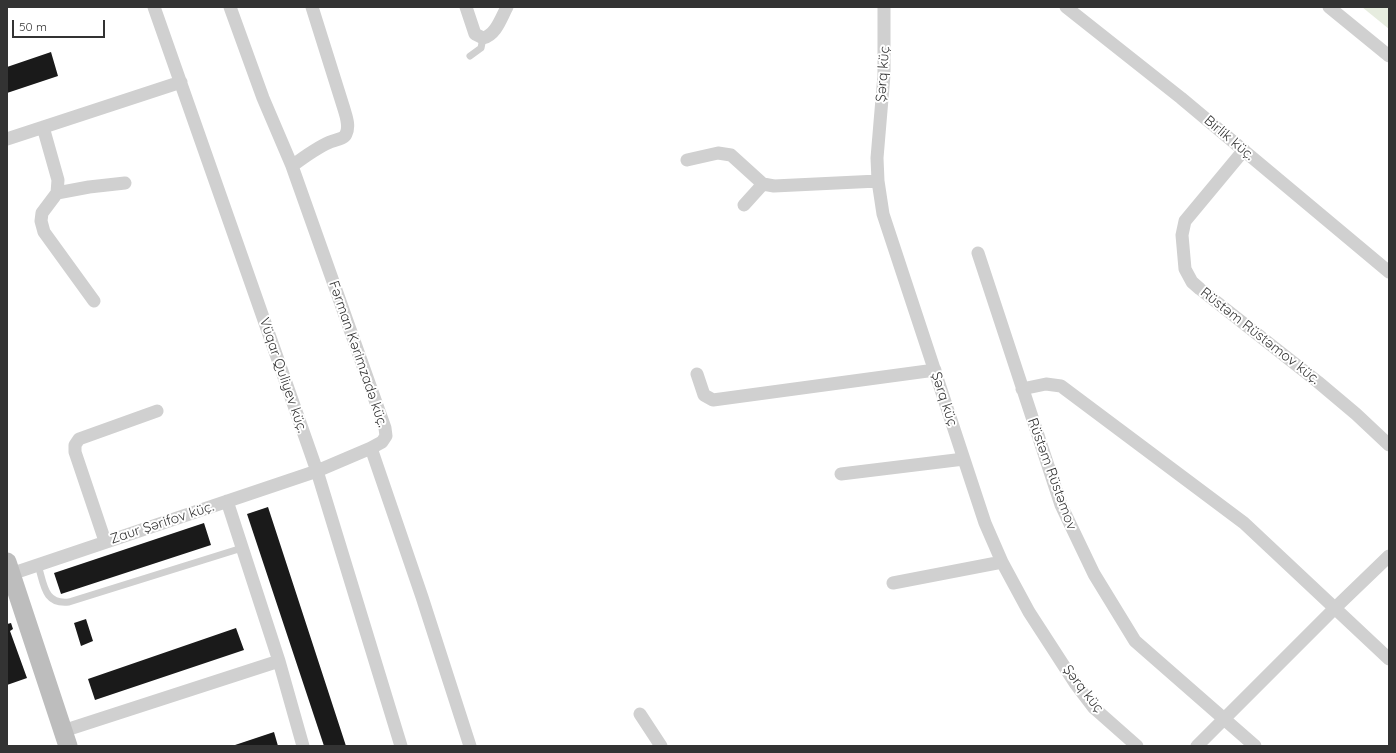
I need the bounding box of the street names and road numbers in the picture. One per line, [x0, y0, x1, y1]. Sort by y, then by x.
street label: Şərq küç [873, 46, 893, 102]
street label: Birlik küç. [1201, 112, 1257, 164]
street label: Fərman Kərimzadə küç. [325, 279, 391, 429]
street label: Rüstəm Rüstəmov küç. [1197, 284, 1323, 388]
street label: Vüqar Quliyev küç. [255, 315, 311, 435]
street label: Şərq küç [927, 370, 961, 428]
street label: Rüstəm Rüstəmov [1024, 416, 1080, 532]
street label: Zaur Şərifov küç. [108, 498, 216, 548]
street label: Şərq küç [1059, 662, 1107, 716]

